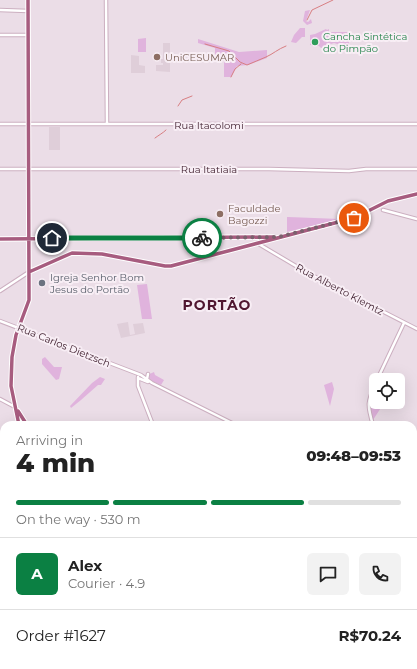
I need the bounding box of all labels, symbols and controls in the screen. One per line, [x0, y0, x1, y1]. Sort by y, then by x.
place label: Cancha Sintética do Pimpão [323, 30, 407, 55]
marker: Cancha Sintética do Pimpão [310, 37, 320, 47]
place label: UniCESUMAR [165, 51, 234, 64]
marker: UniCESUMAR [152, 52, 162, 62]
street label: Rua Itacolomi [174, 119, 244, 132]
street label: Rua Itatiaia [181, 163, 237, 176]
pin [337, 201, 371, 235]
place label: Faculdade Bagozzi [228, 202, 281, 227]
icon: bag [343, 207, 365, 229]
marker: Faculdade Bagozzi [215, 209, 225, 219]
courier [182, 218, 222, 258]
pin [35, 221, 69, 255]
icon: home [41, 227, 63, 249]
icon: bike [191, 227, 213, 249]
street label: Rua Alberto Klemtz [294, 261, 386, 318]
place label: Igreja Senhor Bom Jesus do Portão [49, 271, 144, 296]
marker: Igreja Senhor Bom Jesus do Portão [37, 278, 47, 288]
district label: PORTÃO [183, 296, 251, 314]
street label: Rua Carlos Dietzsch [15, 321, 112, 370]
map controls [369, 373, 405, 409]
button: locate [369, 373, 405, 409]
text: Arriving in [16, 432, 83, 448]
text: 09:48–09:53 [306, 446, 401, 465]
text: 4 min [16, 447, 95, 479]
text: On the way · 530 m [16, 511, 141, 527]
button: chat [307, 553, 349, 595]
button: phone [359, 553, 401, 595]
text: Alex [68, 556, 102, 575]
text: A [31, 564, 43, 583]
text: Courier · 4.9 [68, 575, 145, 591]
text: Order #1627 [16, 626, 106, 645]
text: R$70.24 [338, 626, 401, 645]

